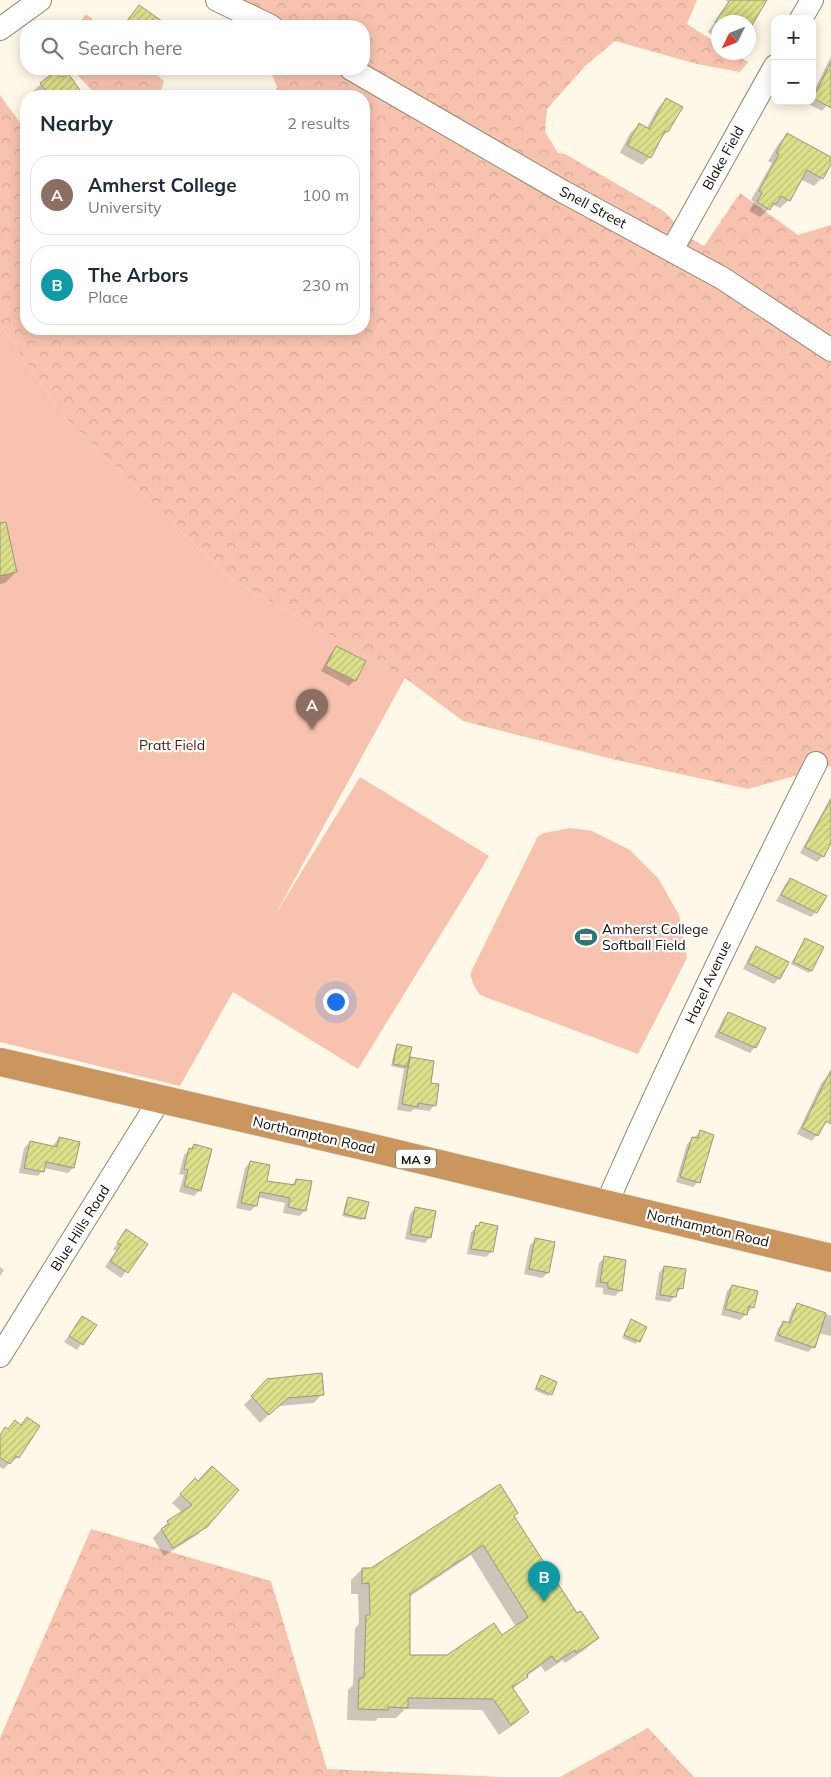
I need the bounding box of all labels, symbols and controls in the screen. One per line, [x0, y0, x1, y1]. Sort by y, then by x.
north arrow [711, 15, 756, 60]
map controls [771, 15, 816, 105]
button: + [771, 15, 816, 60]
search box [20, 20, 370, 75]
icon: search [38, 34, 66, 62]
text: Search here [78, 36, 182, 60]
button: − [771, 60, 816, 105]
text: Nearby [40, 110, 113, 136]
text: 2 results [287, 113, 350, 133]
street label: Blake Field [698, 123, 748, 193]
text: Amherst College [88, 173, 237, 197]
street label: Snell Street [556, 182, 630, 232]
text: A [51, 185, 63, 205]
text: 100 m [302, 185, 349, 205]
text: University [88, 197, 162, 217]
text: The Arbors [88, 263, 188, 287]
text: B [51, 275, 63, 295]
text: 230 m [302, 275, 349, 295]
text: Place [88, 287, 128, 307]
pin: A [296, 689, 328, 730]
park label: Pratt Field [139, 736, 205, 754]
place label: Amherst College Softball Field [602, 920, 708, 954]
sports icon: Amherst College Softball Field [573, 924, 599, 950]
street label: Hazel Avenue [681, 938, 735, 1026]
your location [323, 989, 349, 1015]
street label: Northampton Road [251, 1112, 377, 1158]
road number: MA 9 [396, 1150, 436, 1168]
street label: Blue Hills Road [46, 1182, 114, 1274]
street label: Northampton Road [645, 1205, 771, 1251]
pin: B [528, 1561, 560, 1602]

